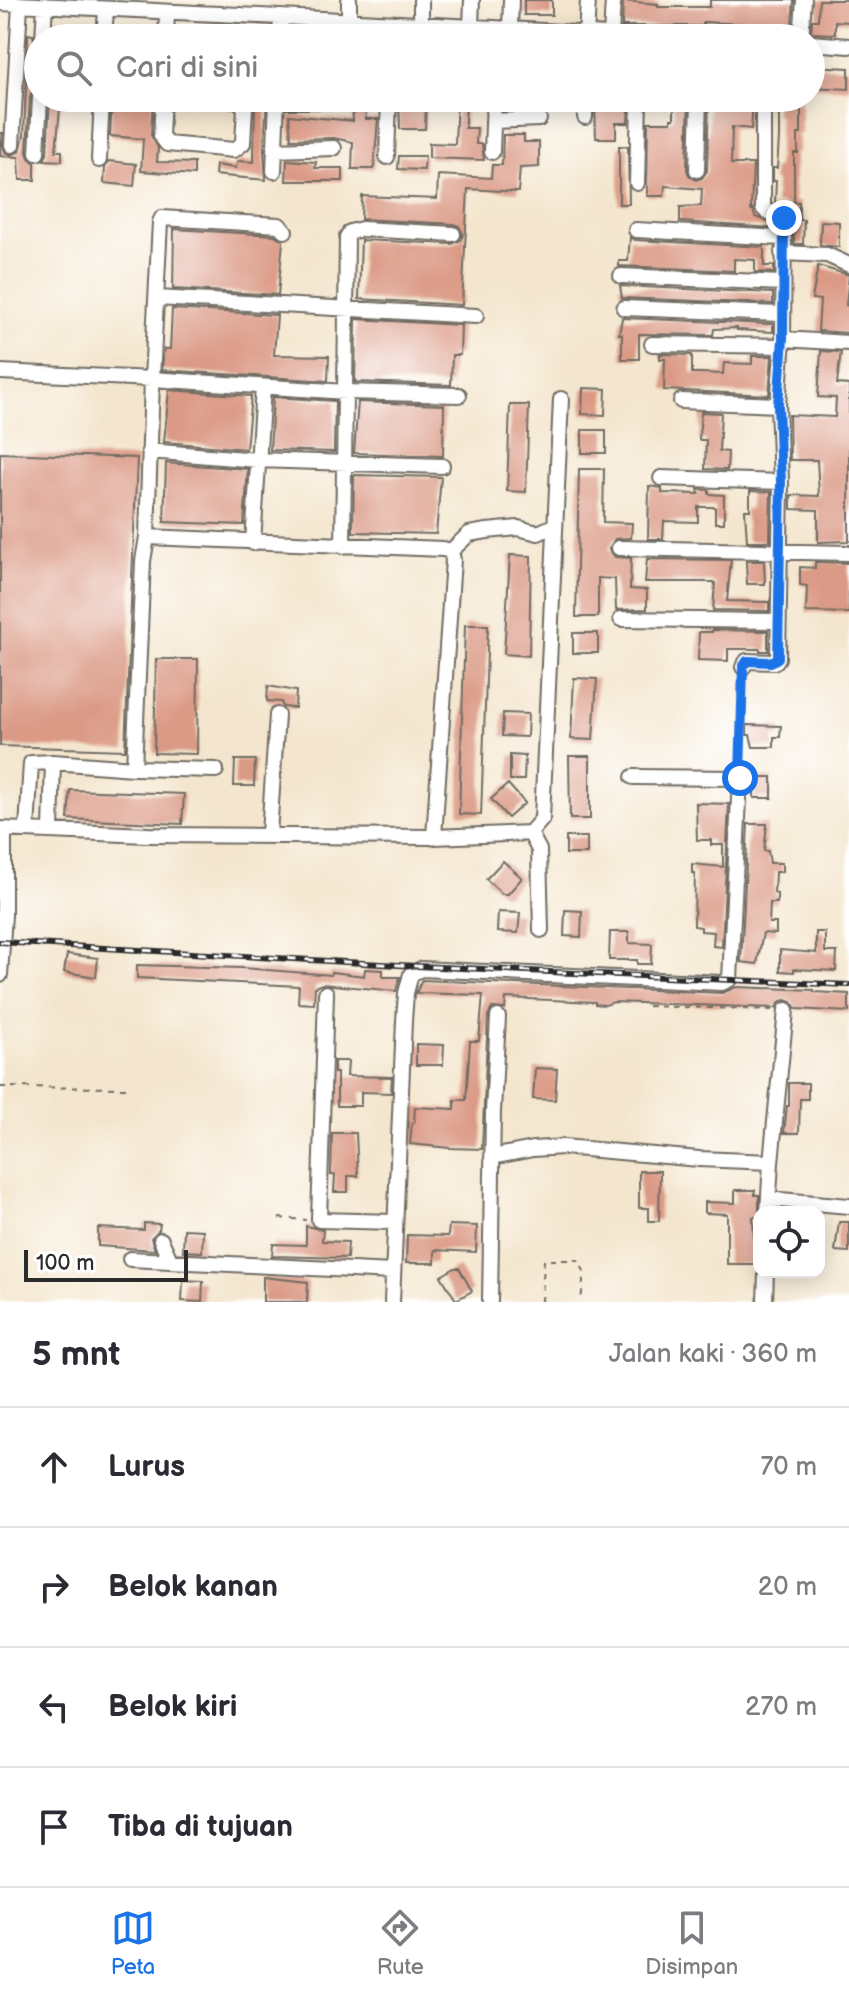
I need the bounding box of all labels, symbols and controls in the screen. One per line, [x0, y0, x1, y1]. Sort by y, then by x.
search box [24, 24, 825, 112]
icon: search [52, 46, 96, 90]
text: Cari di sini [116, 50, 258, 86]
route end [766, 200, 802, 236]
route start [722, 760, 758, 796]
map controls [753, 1206, 825, 1278]
button: locate [753, 1206, 825, 1278]
scale bar [24, 1246, 188, 1282]
text: 100 m [36, 1250, 95, 1277]
text: 5 mnt [32, 1334, 120, 1375]
text: Jalan kaki · 360 m [609, 1339, 817, 1370]
icon: ahead [32, 1445, 76, 1489]
text: Lurus [108, 1449, 185, 1485]
text: 70 m [760, 1452, 817, 1483]
icon: right [32, 1565, 76, 1609]
text: Belok kanan [108, 1569, 278, 1605]
text: 20 m [758, 1572, 817, 1603]
icon: left [32, 1685, 76, 1729]
text: Belok kiri [108, 1689, 237, 1725]
text: 270 m [745, 1692, 817, 1723]
icon: arrive [32, 1805, 76, 1849]
text: Tiba di tujuan [108, 1809, 293, 1845]
tab: Peta [111, 1906, 155, 1981]
tab: Rute [377, 1906, 424, 1981]
tab: Disimpan [645, 1906, 738, 1981]

